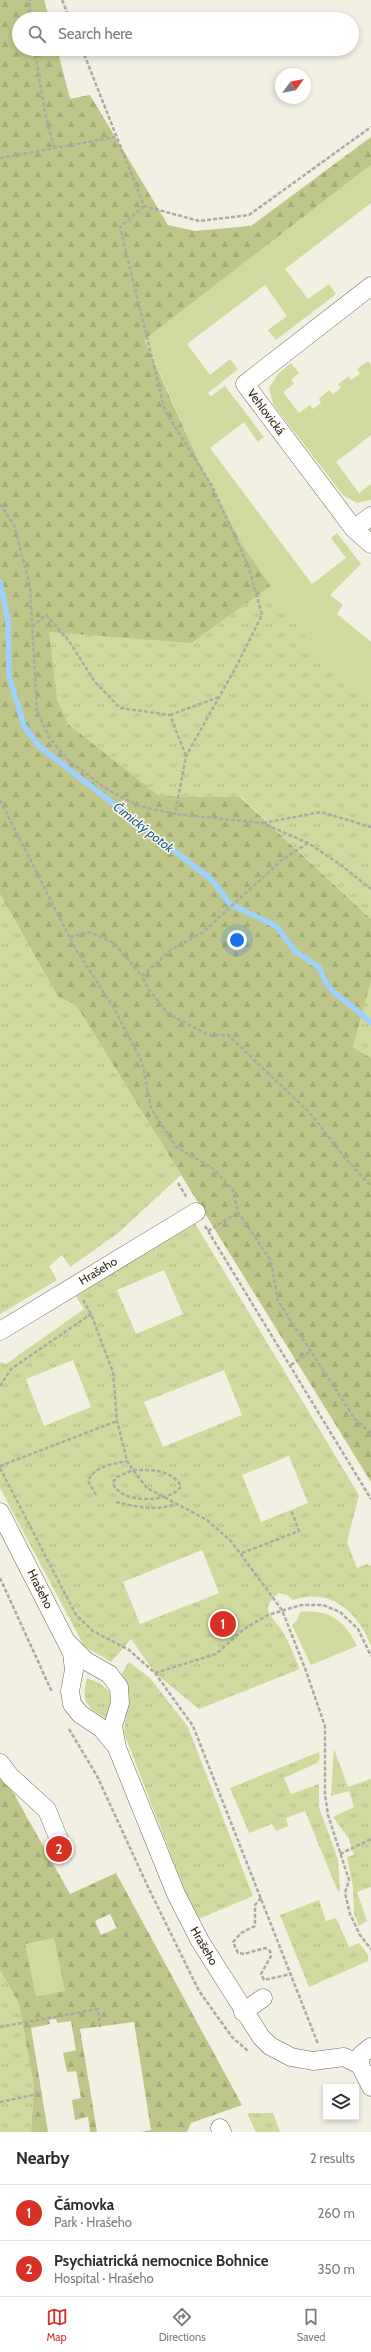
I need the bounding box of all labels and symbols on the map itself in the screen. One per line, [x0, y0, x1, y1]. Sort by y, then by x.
north arrow [275, 68, 311, 104]
street label: Vehlovická [244, 386, 289, 438]
water label: Čimický potok [111, 798, 178, 856]
your location [227, 930, 247, 950]
street label: Hrašeho [76, 1253, 120, 1288]
street label: Hrašeho [24, 1567, 57, 1611]
pin: 1 [210, 1609, 236, 1639]
pin: 2 [46, 1834, 72, 1864]
street label: Hrašeho [187, 1924, 222, 1968]

